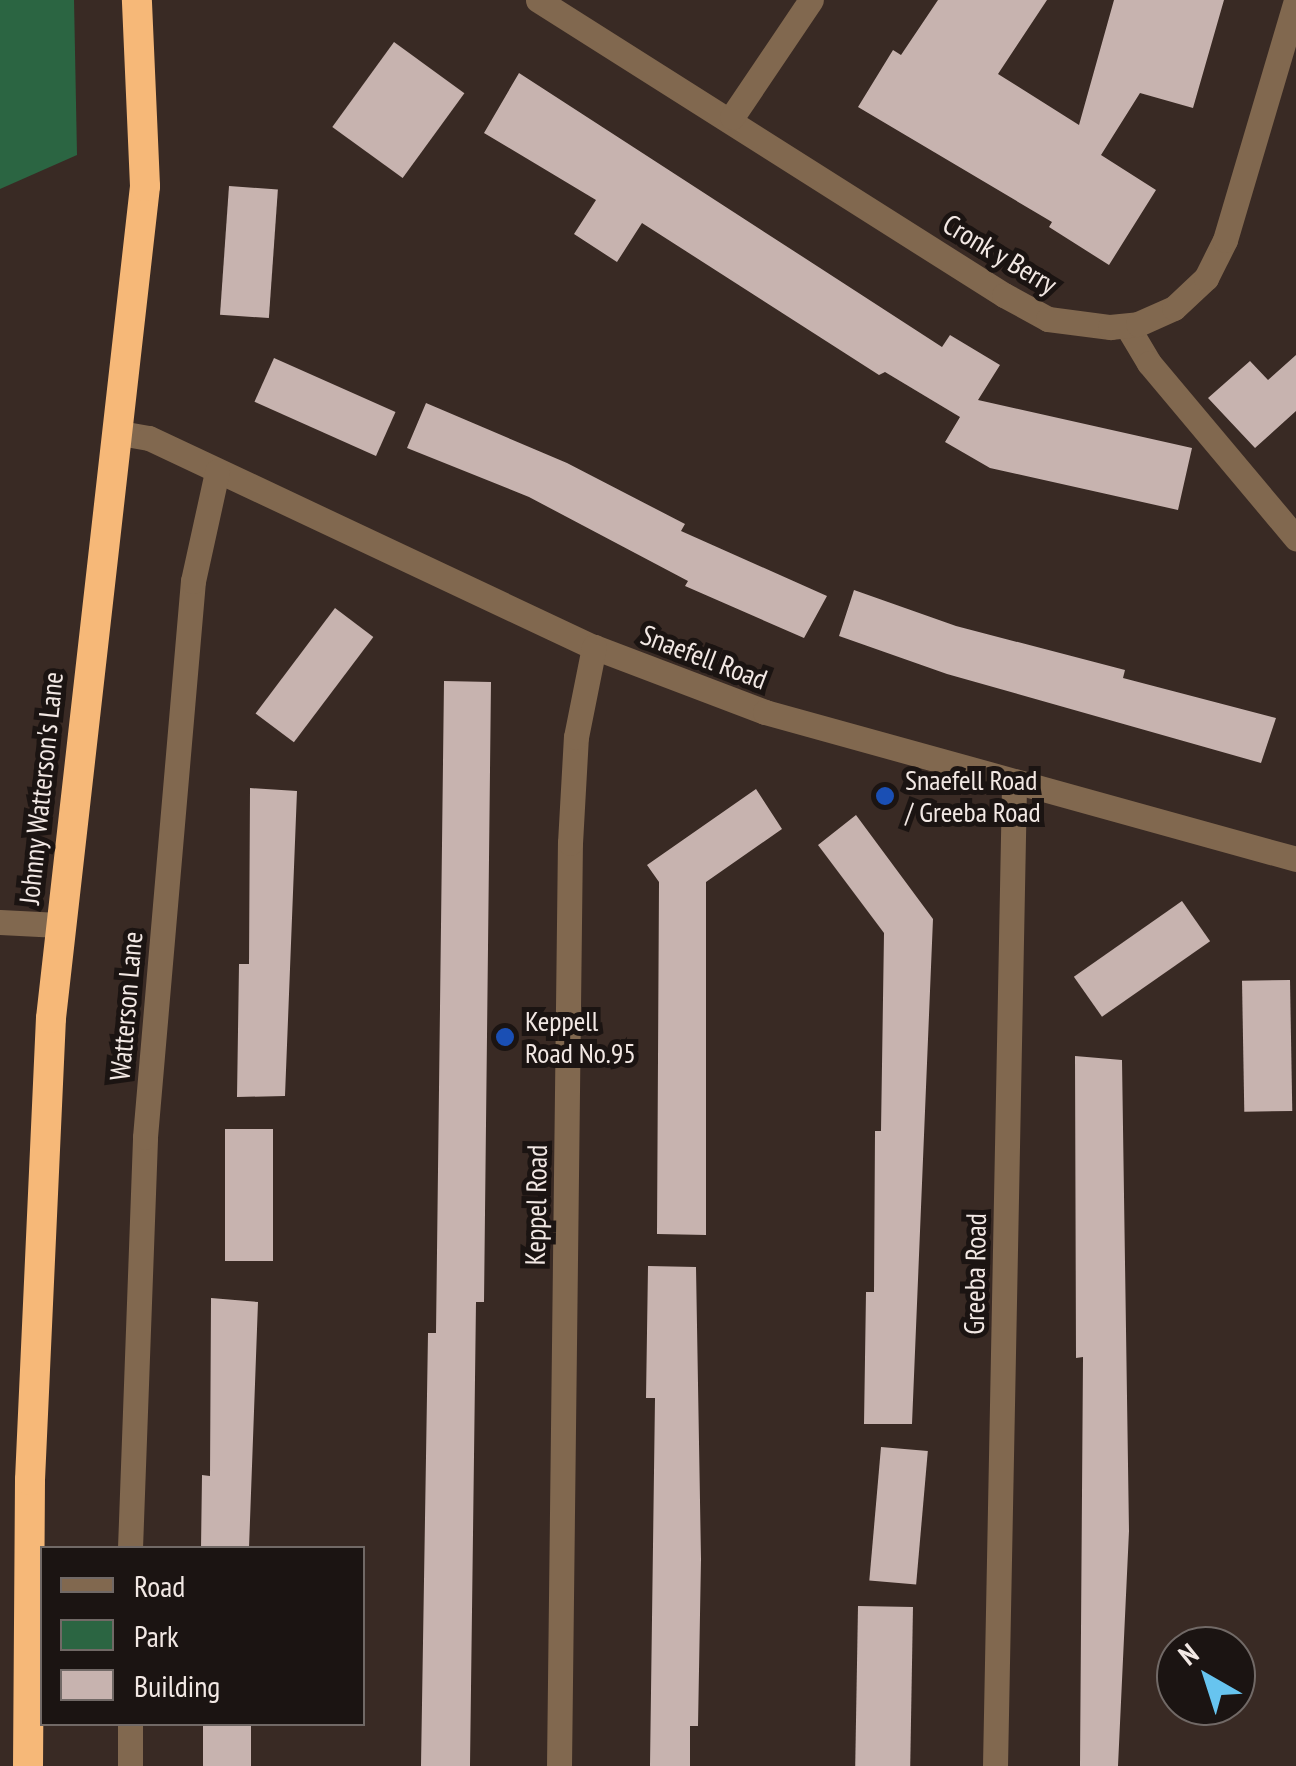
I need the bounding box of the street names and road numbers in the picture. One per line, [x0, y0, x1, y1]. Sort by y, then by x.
street label: Cronk y Berry [936, 207, 1064, 301]
street label: Snaefell Road [636, 618, 772, 696]
street label: Johnny Watterson's Lane [12, 669, 70, 907]
street label: Watterson Lane [103, 930, 149, 1082]
street label: Keppel Road [518, 1145, 554, 1265]
street label: Greeba Road [957, 1213, 993, 1335]

